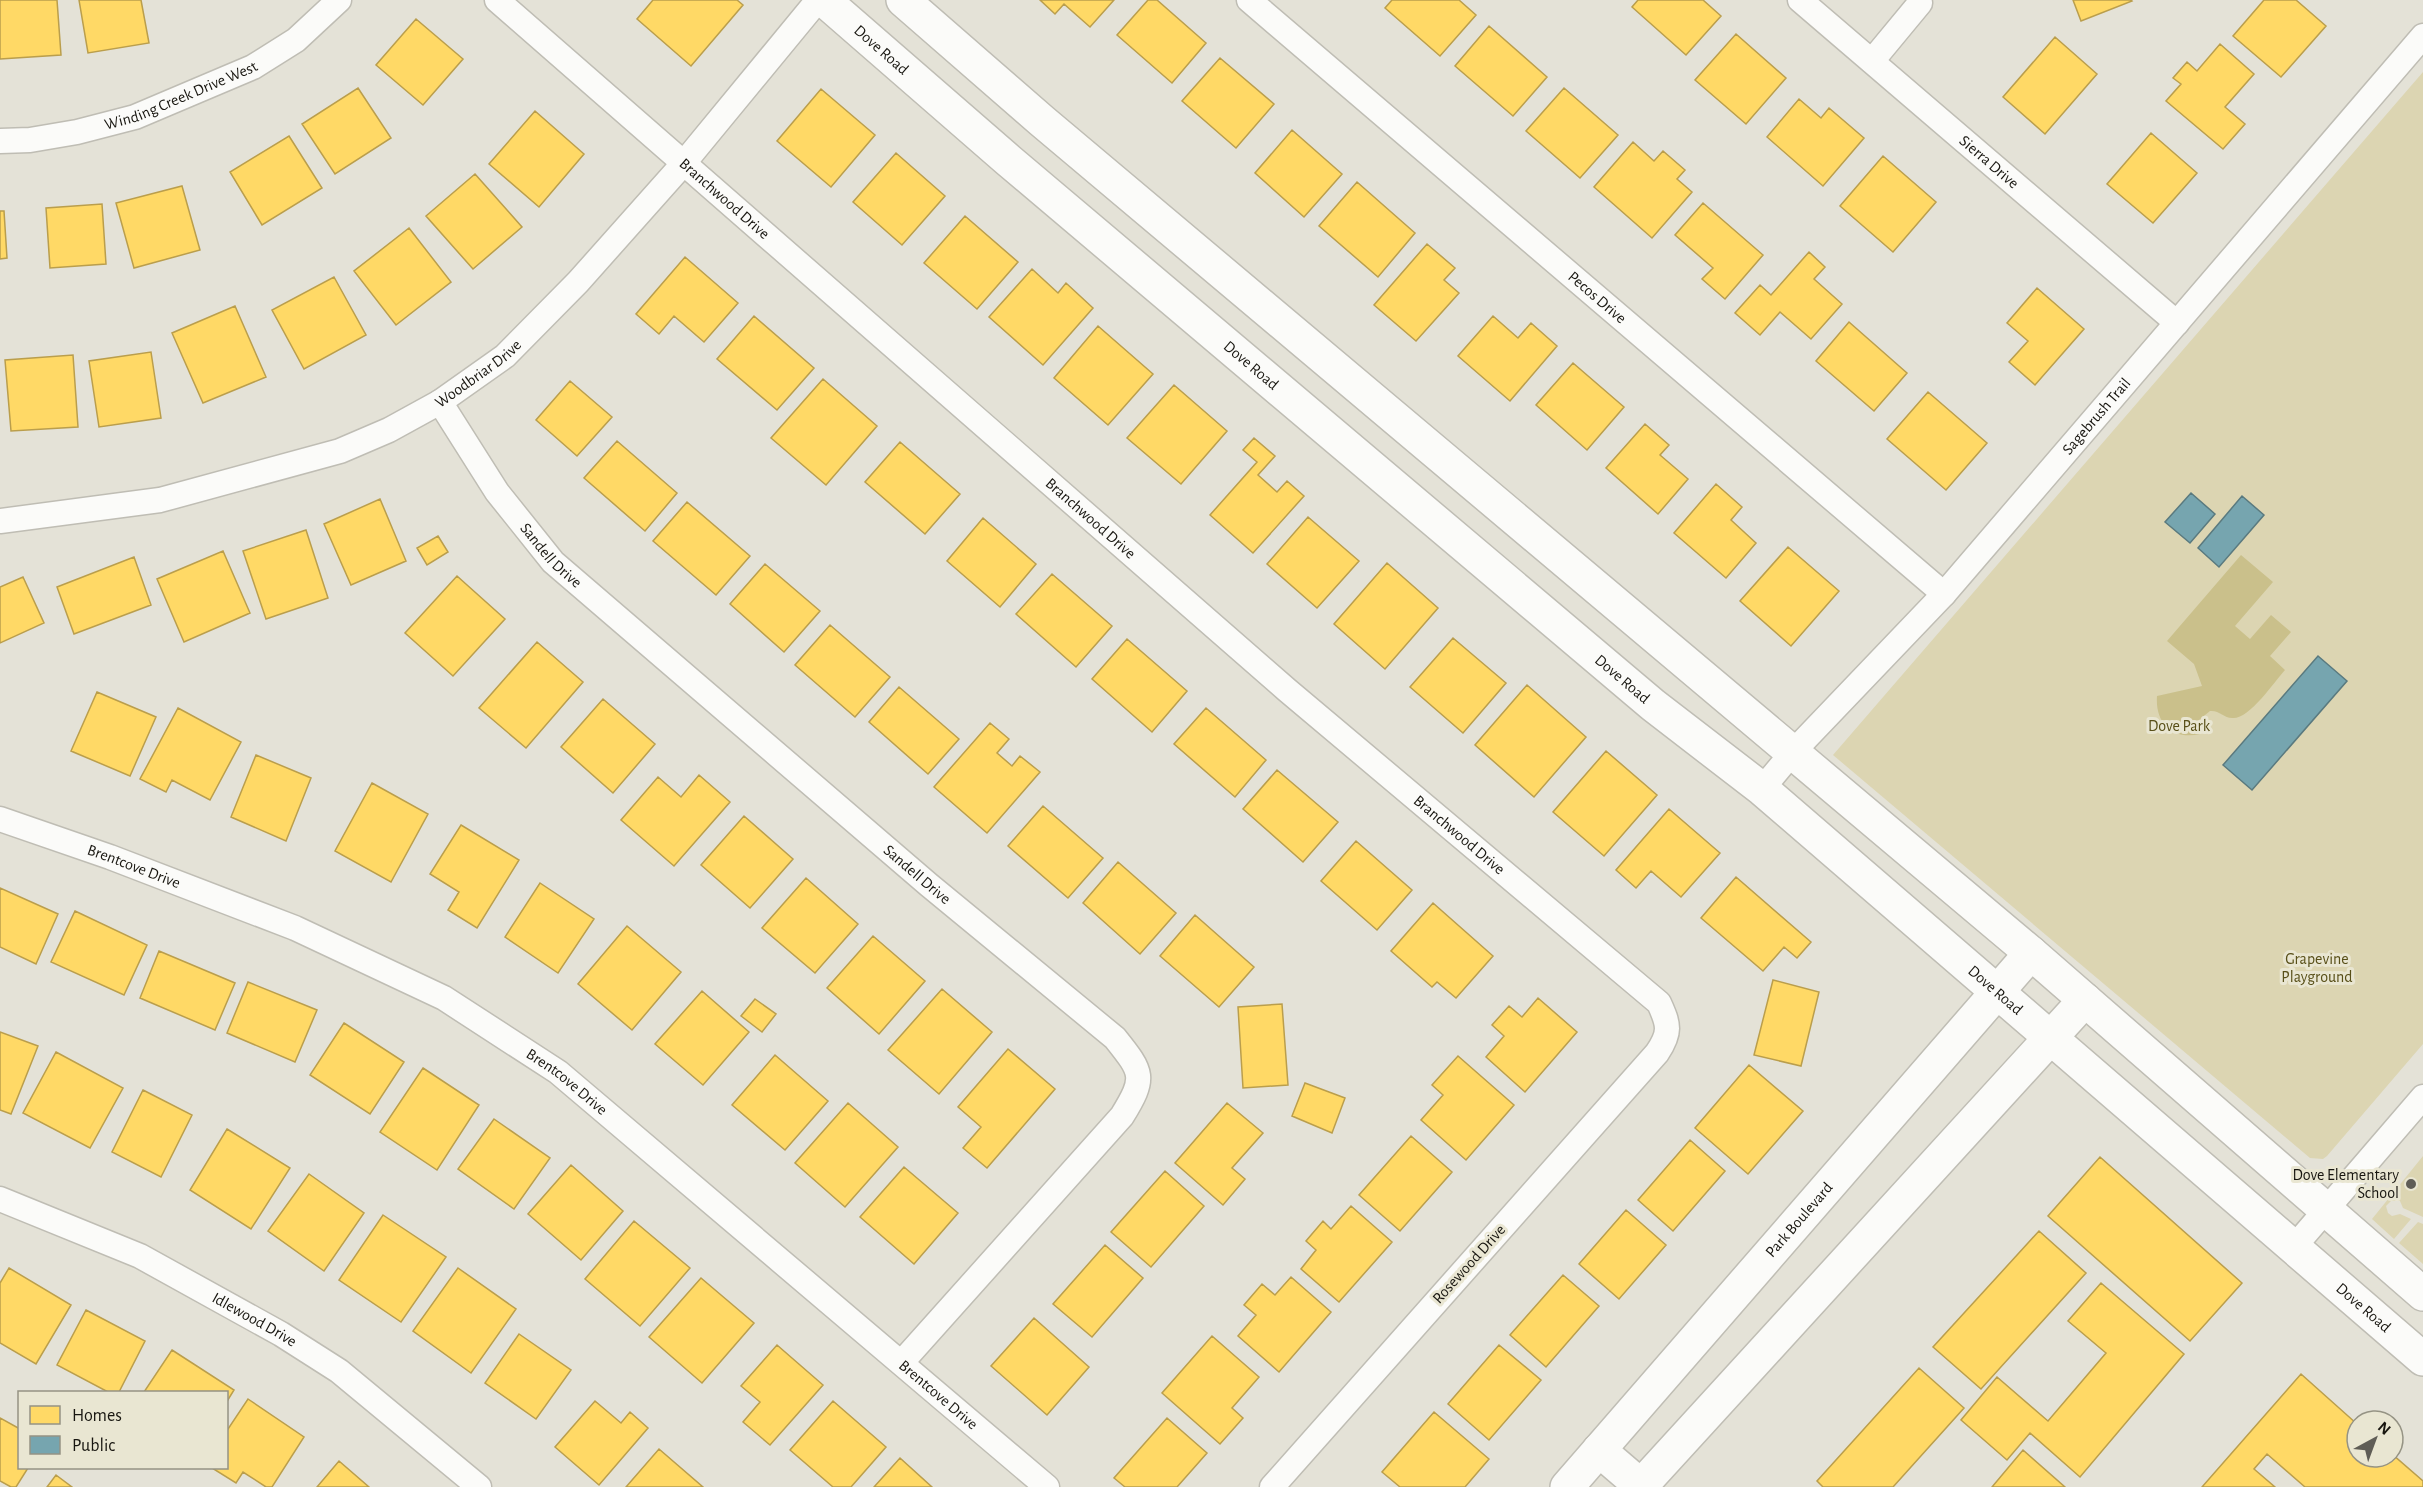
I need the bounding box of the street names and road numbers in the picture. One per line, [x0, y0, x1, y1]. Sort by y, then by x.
street label: Dove Road [851, 22, 912, 78]
street label: Winding Creek Drive West [103, 58, 260, 133]
street label: Sierra Drive [1956, 132, 2022, 192]
street label: Branchwood Drive [676, 155, 773, 242]
street label: Pecos Drive [1565, 268, 1629, 327]
street label: Woodbriar Drive [432, 336, 524, 411]
street label: Dove Road [1220, 338, 1282, 393]
street label: Sagebrush Trail [2059, 375, 2134, 458]
street label: Branchwood Drive [1042, 475, 1139, 562]
street label: Sandell Drive [517, 520, 585, 591]
street label: Dove Road [1592, 651, 1653, 707]
street label: Branchwood Drive [1411, 792, 1508, 878]
street label: Brentcove Drive [85, 842, 182, 891]
street label: Sandell Drive [881, 842, 954, 907]
street label: Dove Road [1965, 962, 2026, 1018]
street label: Brentcove Drive [523, 1046, 610, 1118]
street label: Park Boulevard [1763, 1179, 1836, 1260]
street label: Rosewood Drive [1430, 1222, 1508, 1306]
street label: Dove Road [2333, 1280, 2394, 1335]
street label: Idlewood Drive [209, 1290, 299, 1350]
street label: Brentcove Drive [896, 1357, 981, 1433]

